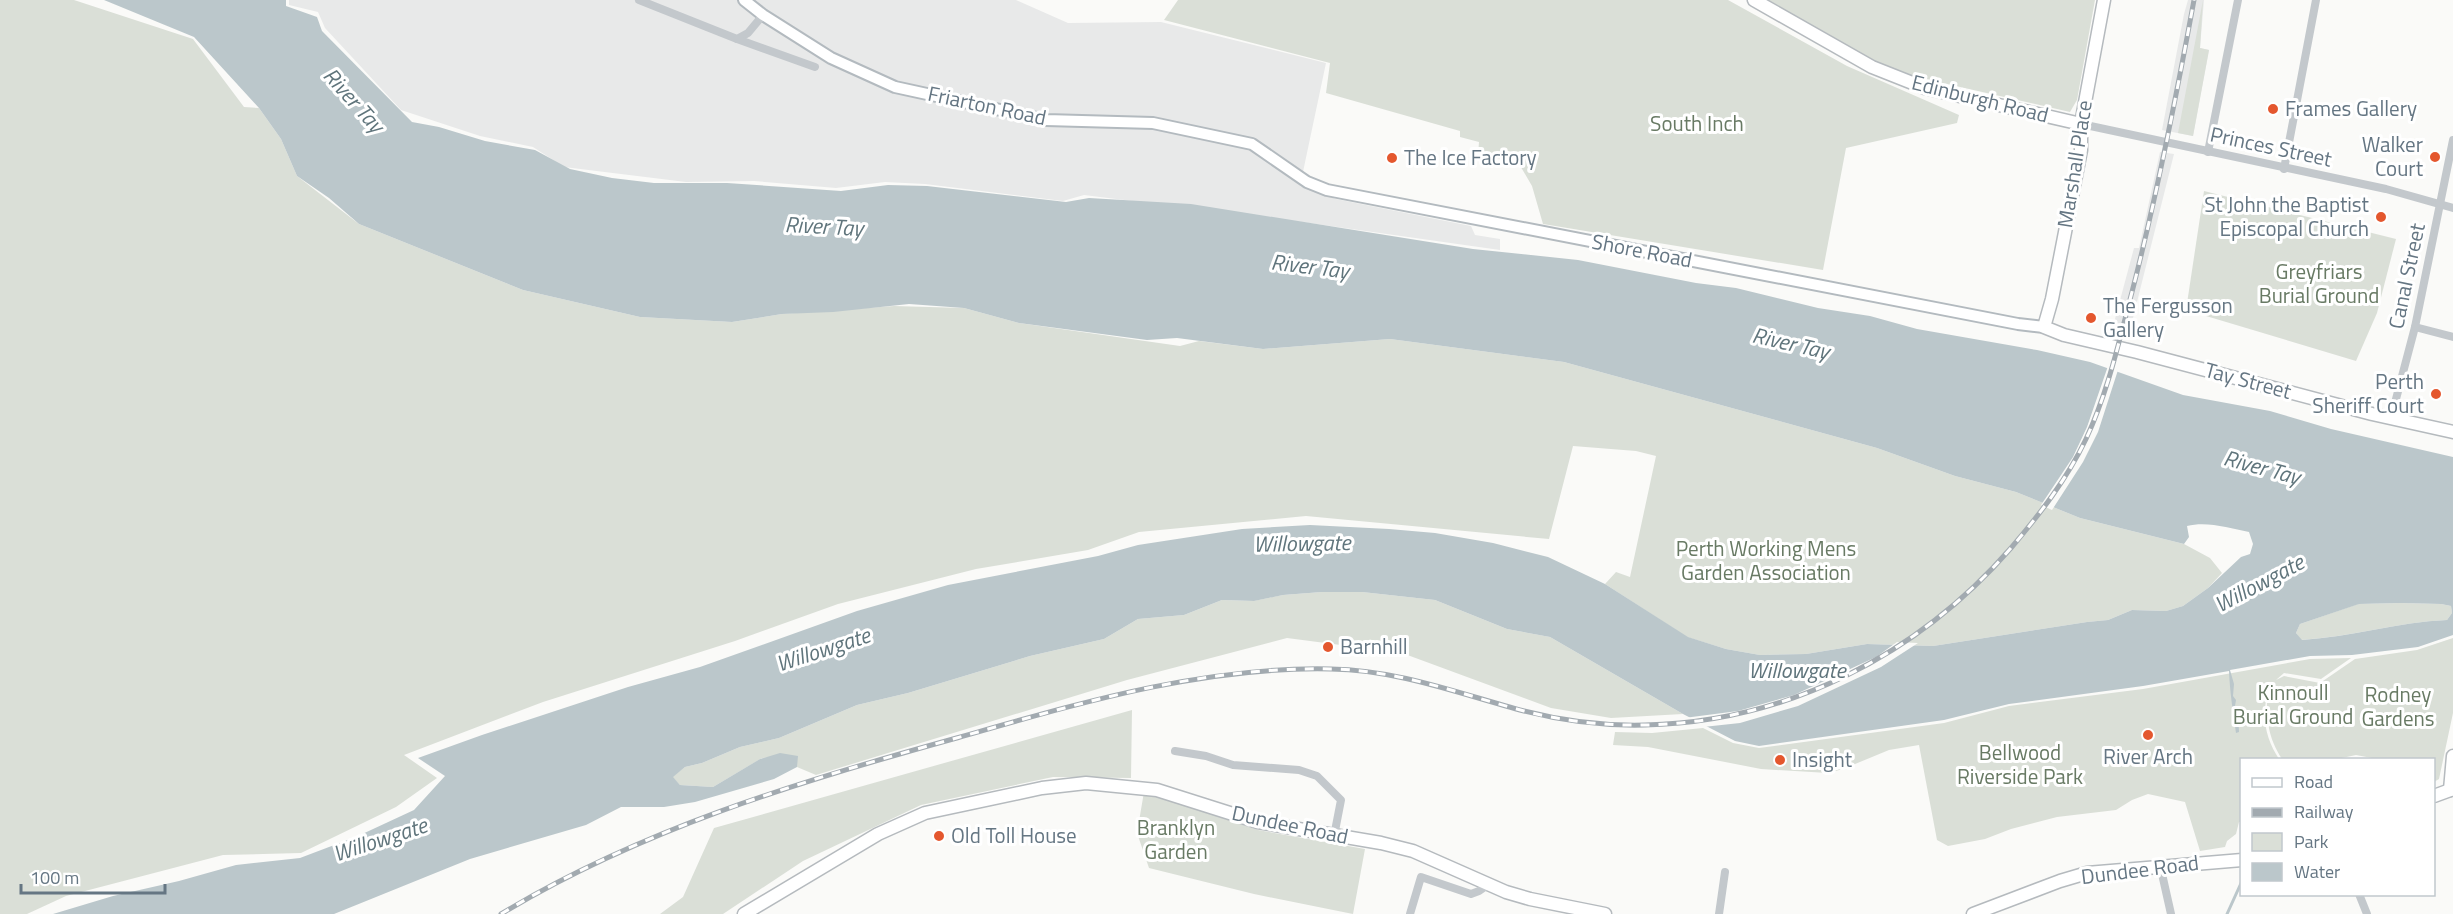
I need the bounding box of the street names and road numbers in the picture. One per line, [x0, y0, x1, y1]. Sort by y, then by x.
street label: Edinburgh Road [1909, 66, 2052, 130]
street label: Friarton Road [925, 77, 1049, 133]
street label: Marshall Place [2048, 98, 2100, 230]
street label: Princes Street [2207, 118, 2336, 175]
street label: Canal Street [2379, 219, 2433, 332]
street label: Shore Road [1589, 225, 1695, 275]
street label: Tay Street [2201, 353, 2296, 407]
street label: Dundee Road [1229, 796, 1351, 852]
street label: Dundee Road [2079, 846, 2201, 892]

